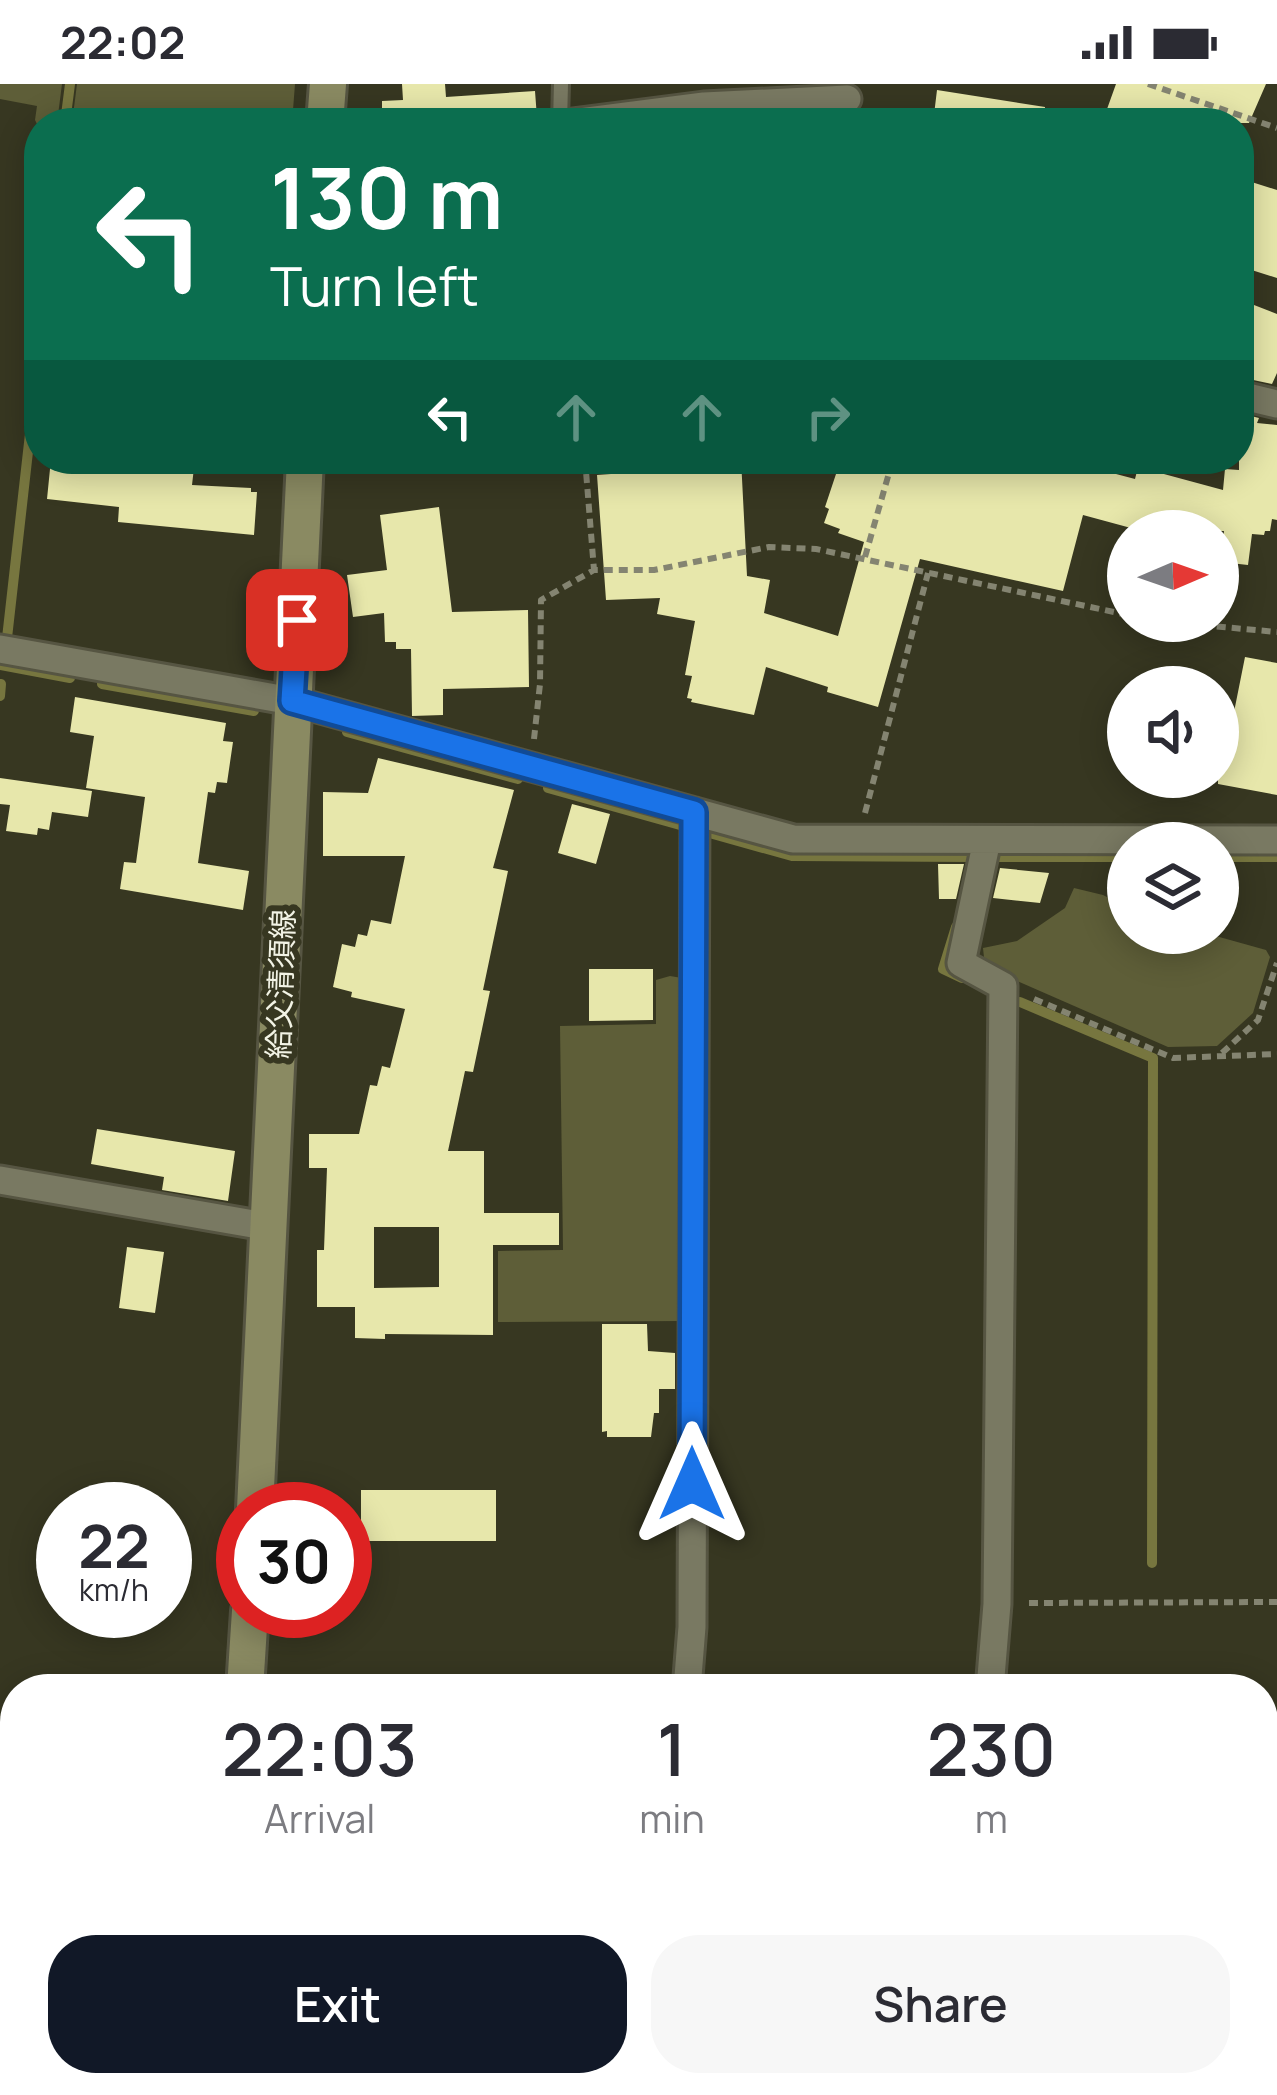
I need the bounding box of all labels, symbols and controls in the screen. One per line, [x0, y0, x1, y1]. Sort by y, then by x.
text: 22:02 [60, 11, 185, 73]
text: 130 m [270, 139, 503, 254]
icon: left [72, 156, 228, 312]
text: Turn left [270, 248, 479, 322]
icon: left [417, 384, 483, 450]
icon: ahead [543, 384, 609, 450]
icon: ahead [669, 384, 735, 450]
icon: right [795, 384, 861, 450]
north arrow [1107, 510, 1239, 642]
map controls [1107, 510, 1239, 954]
pin [246, 569, 348, 671]
icon: arrive [264, 587, 330, 653]
button: sound [1107, 666, 1239, 798]
button: layers [1107, 822, 1239, 954]
street label: 給父清須線 [257, 908, 303, 1060]
position arrow [629, 1421, 755, 1547]
speed limit sign: 30 [216, 1482, 372, 1638]
text: 22 [78, 1504, 150, 1586]
text: km/h [79, 1569, 149, 1610]
text: 22:03 [222, 1699, 417, 1798]
text: 1 [657, 1699, 687, 1798]
text: 230 [926, 1699, 1056, 1798]
text: Arrival [264, 1791, 375, 1845]
text: min [639, 1791, 705, 1845]
text: m [975, 1791, 1008, 1845]
button: Exit [48, 1935, 627, 2073]
button: Share [651, 1935, 1230, 2073]

